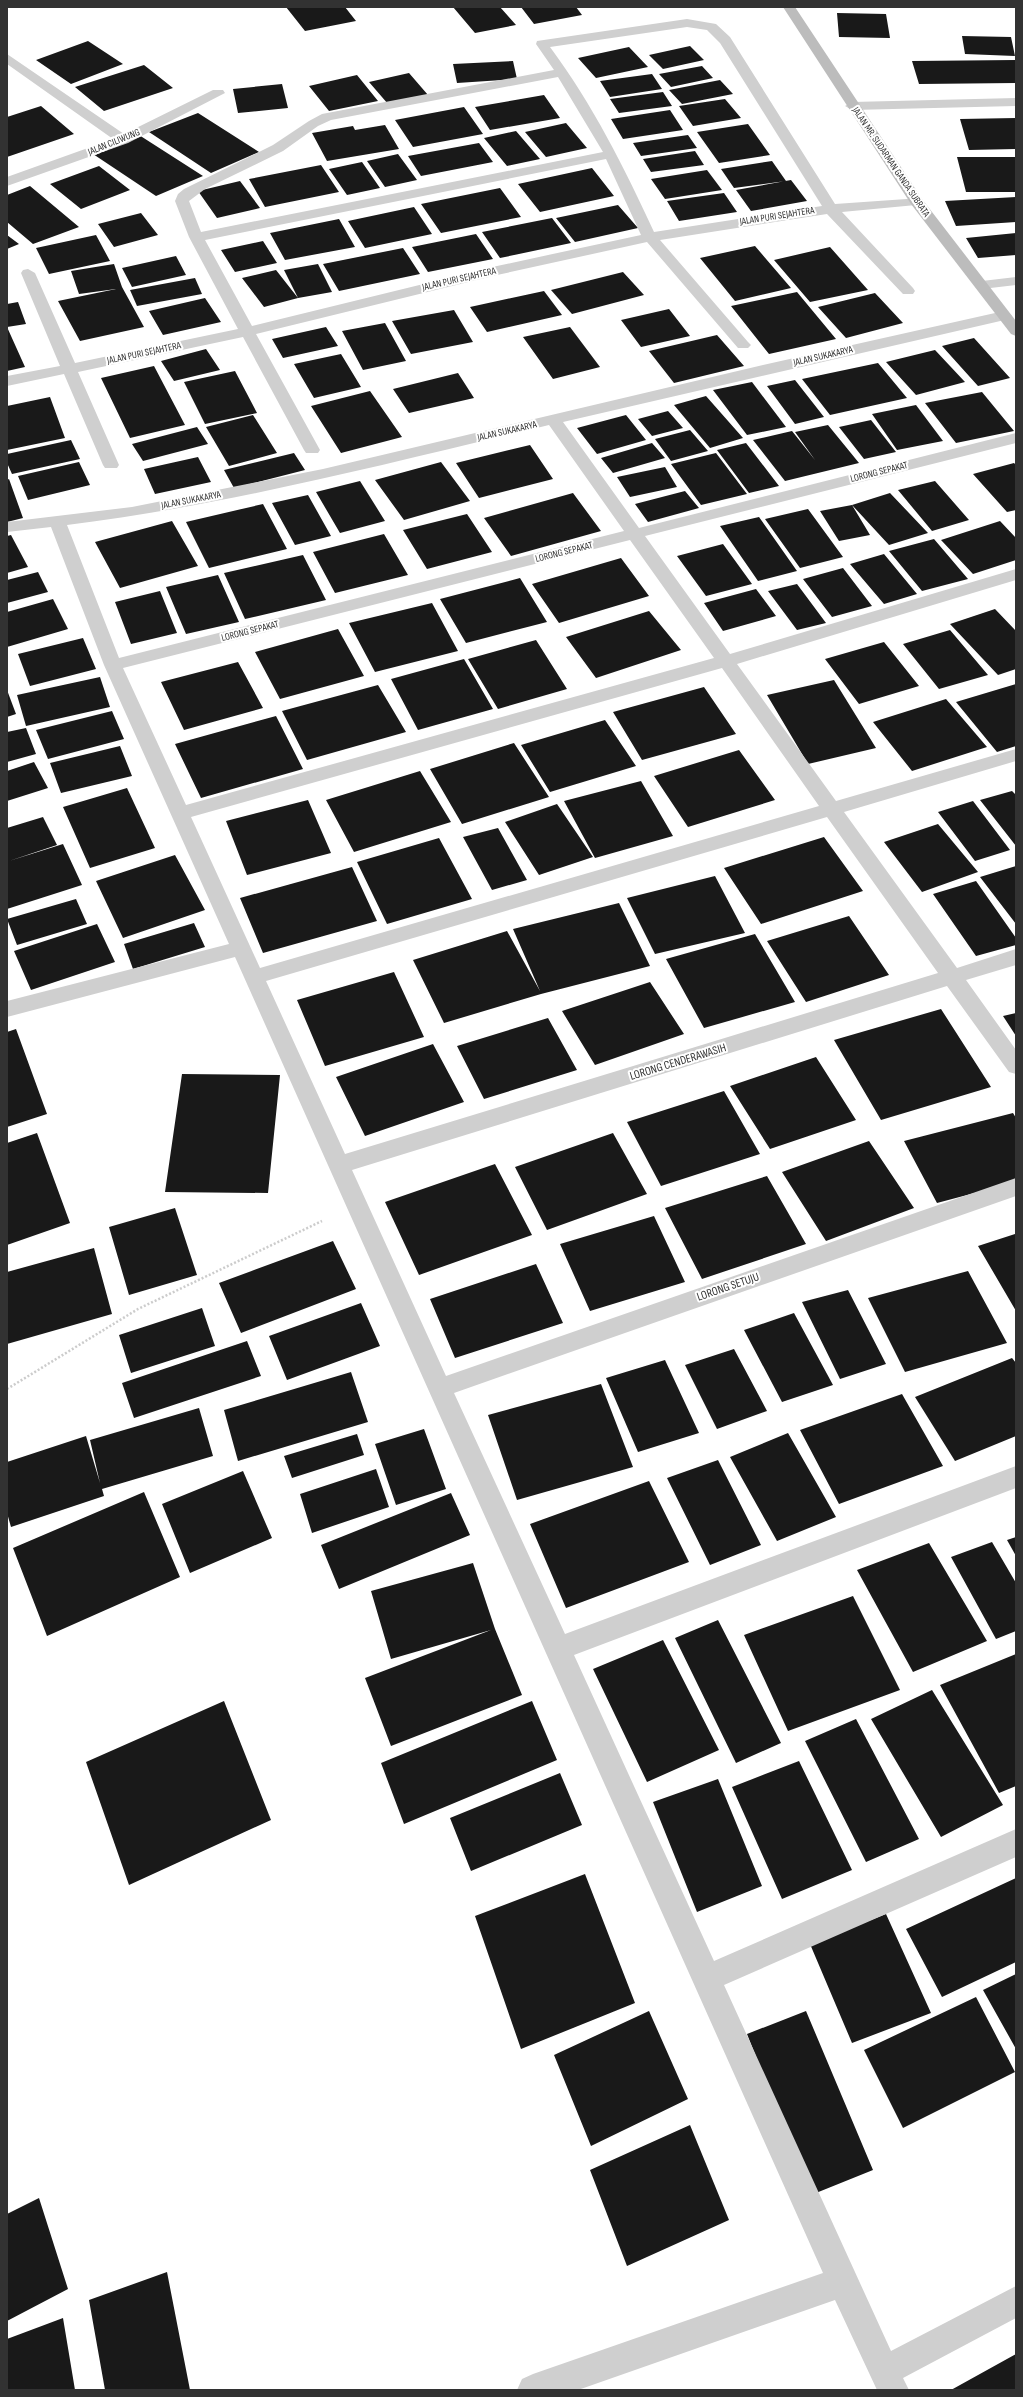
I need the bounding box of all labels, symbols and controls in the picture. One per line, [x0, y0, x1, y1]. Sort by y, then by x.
street label: JALAN MR. SUDARMAN GANDA SUBRATA [849, 104, 933, 220]
street label: JALAN CILIWUNG [85, 126, 142, 158]
street label: JALAN PURI SEJAHTERA [738, 204, 816, 228]
street label: JALAN PURI SEJAHTERA [420, 265, 498, 294]
street label: JALAN PURI SEJAHTERA [105, 339, 183, 367]
street label: JALAN SUKAKARYA [791, 343, 855, 369]
street label: JALAN SUKAKARYA [475, 418, 539, 444]
street label: LORONG SEPAKAT [849, 459, 909, 485]
street label: JALAN SUKAKARYA [159, 488, 223, 512]
street label: LORONG SEPAKAT [534, 539, 594, 565]
street label: LORONG SEPAKAT [220, 618, 280, 644]
street label: LORONG CENDERAWASIH [628, 1040, 728, 1084]
street label: LORONG SETUJU [695, 1269, 761, 1305]

